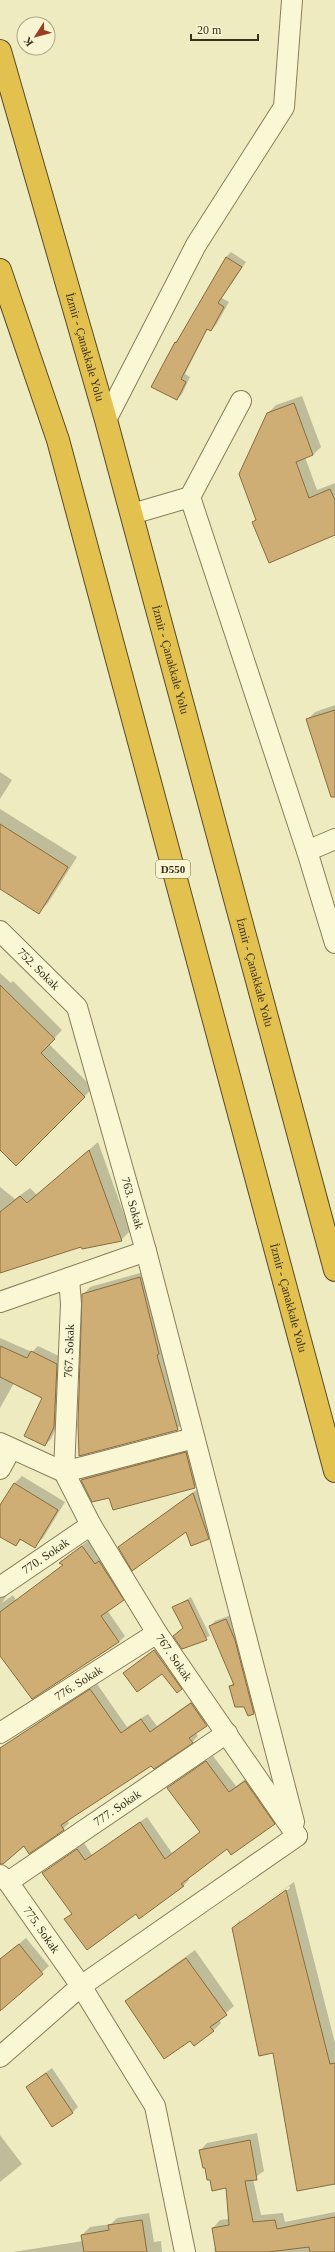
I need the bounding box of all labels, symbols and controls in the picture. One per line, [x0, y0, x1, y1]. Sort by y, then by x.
north arrow [16, 16, 56, 56]
scale bar [191, 16, 258, 42]
text: 20 m [197, 23, 222, 37]
text: K [20, 35, 35, 49]
street label: İzmir - Çanakkale Yolu [63, 291, 107, 403]
street label: İzmir - Çanakkale Yolu [149, 604, 192, 715]
road number: D550 [156, 860, 190, 878]
street label: İzmir - Çanakkale Yolu [233, 916, 276, 1028]
street label: 752. Sokak [14, 945, 63, 993]
street label: 763. Sokak [118, 1175, 147, 1231]
street label: İzmir - Çanakkale Yolu [267, 1242, 310, 1354]
street label: 767. Sokak [61, 1324, 77, 1378]
street label: 770. Sokak [19, 1535, 72, 1577]
street label: 767. Sokak [153, 1631, 195, 1684]
street label: 776. Sokak [52, 1663, 105, 1703]
street label: 777. Sokak [91, 1787, 143, 1829]
street label: 775. Sokak [20, 1904, 63, 1956]

